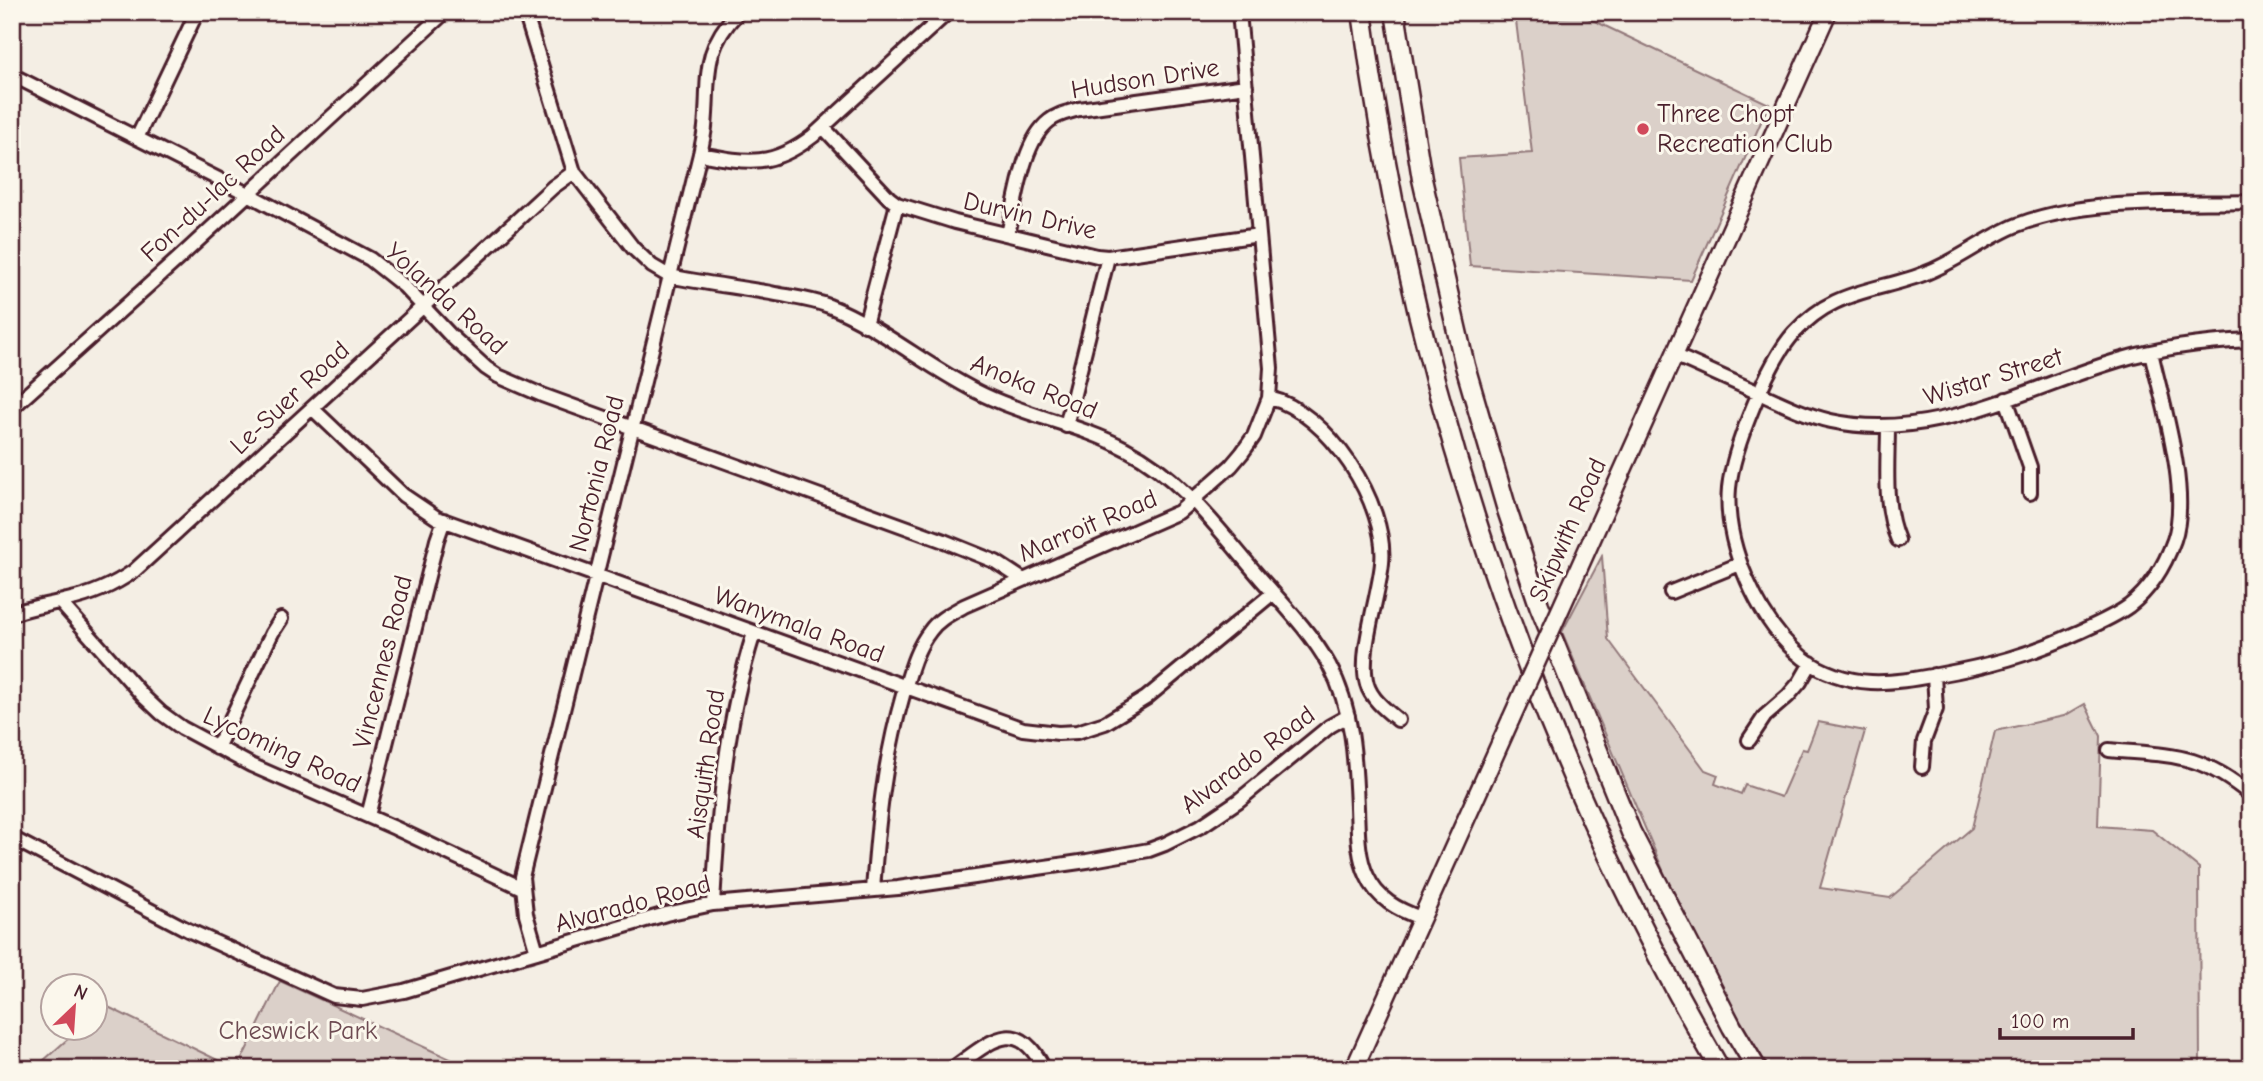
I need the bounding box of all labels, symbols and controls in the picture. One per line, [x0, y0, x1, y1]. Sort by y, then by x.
street label: Hudson Drive [1069, 53, 1221, 105]
place label: Three Chopt Recreation Club [1657, 99, 1833, 159]
street label: Fon-du-lac Road [135, 120, 291, 268]
marker: Three Chopt Recreation Club [1635, 121, 1651, 137]
street label: Durvin Drive [960, 186, 1100, 246]
street label: Yolanda Road [379, 237, 513, 361]
street label: Le-Suer Road [224, 335, 356, 461]
street label: Wistar Street [1920, 341, 2067, 412]
street label: Anoka Road [966, 348, 1102, 426]
street label: Nortonia Road [563, 393, 631, 555]
street label: Skipwith Road [1523, 454, 1613, 606]
street label: Marroit Road [1014, 483, 1162, 569]
street label: Vincennes Road [347, 572, 419, 752]
street label: Wanymala Road [710, 580, 888, 670]
street label: Aisquith Road [681, 687, 731, 841]
street label: Lycoming Road [198, 700, 366, 800]
street label: Alvarado Road [1175, 700, 1321, 820]
street label: Alvarado Road [552, 869, 714, 939]
north arrow [38, 972, 108, 1042]
text: N [70, 980, 91, 1005]
scale bar [2000, 997, 2134, 1041]
text: 100 m [2011, 1009, 2069, 1033]
park label: Cheswick Park [219, 1016, 378, 1046]

